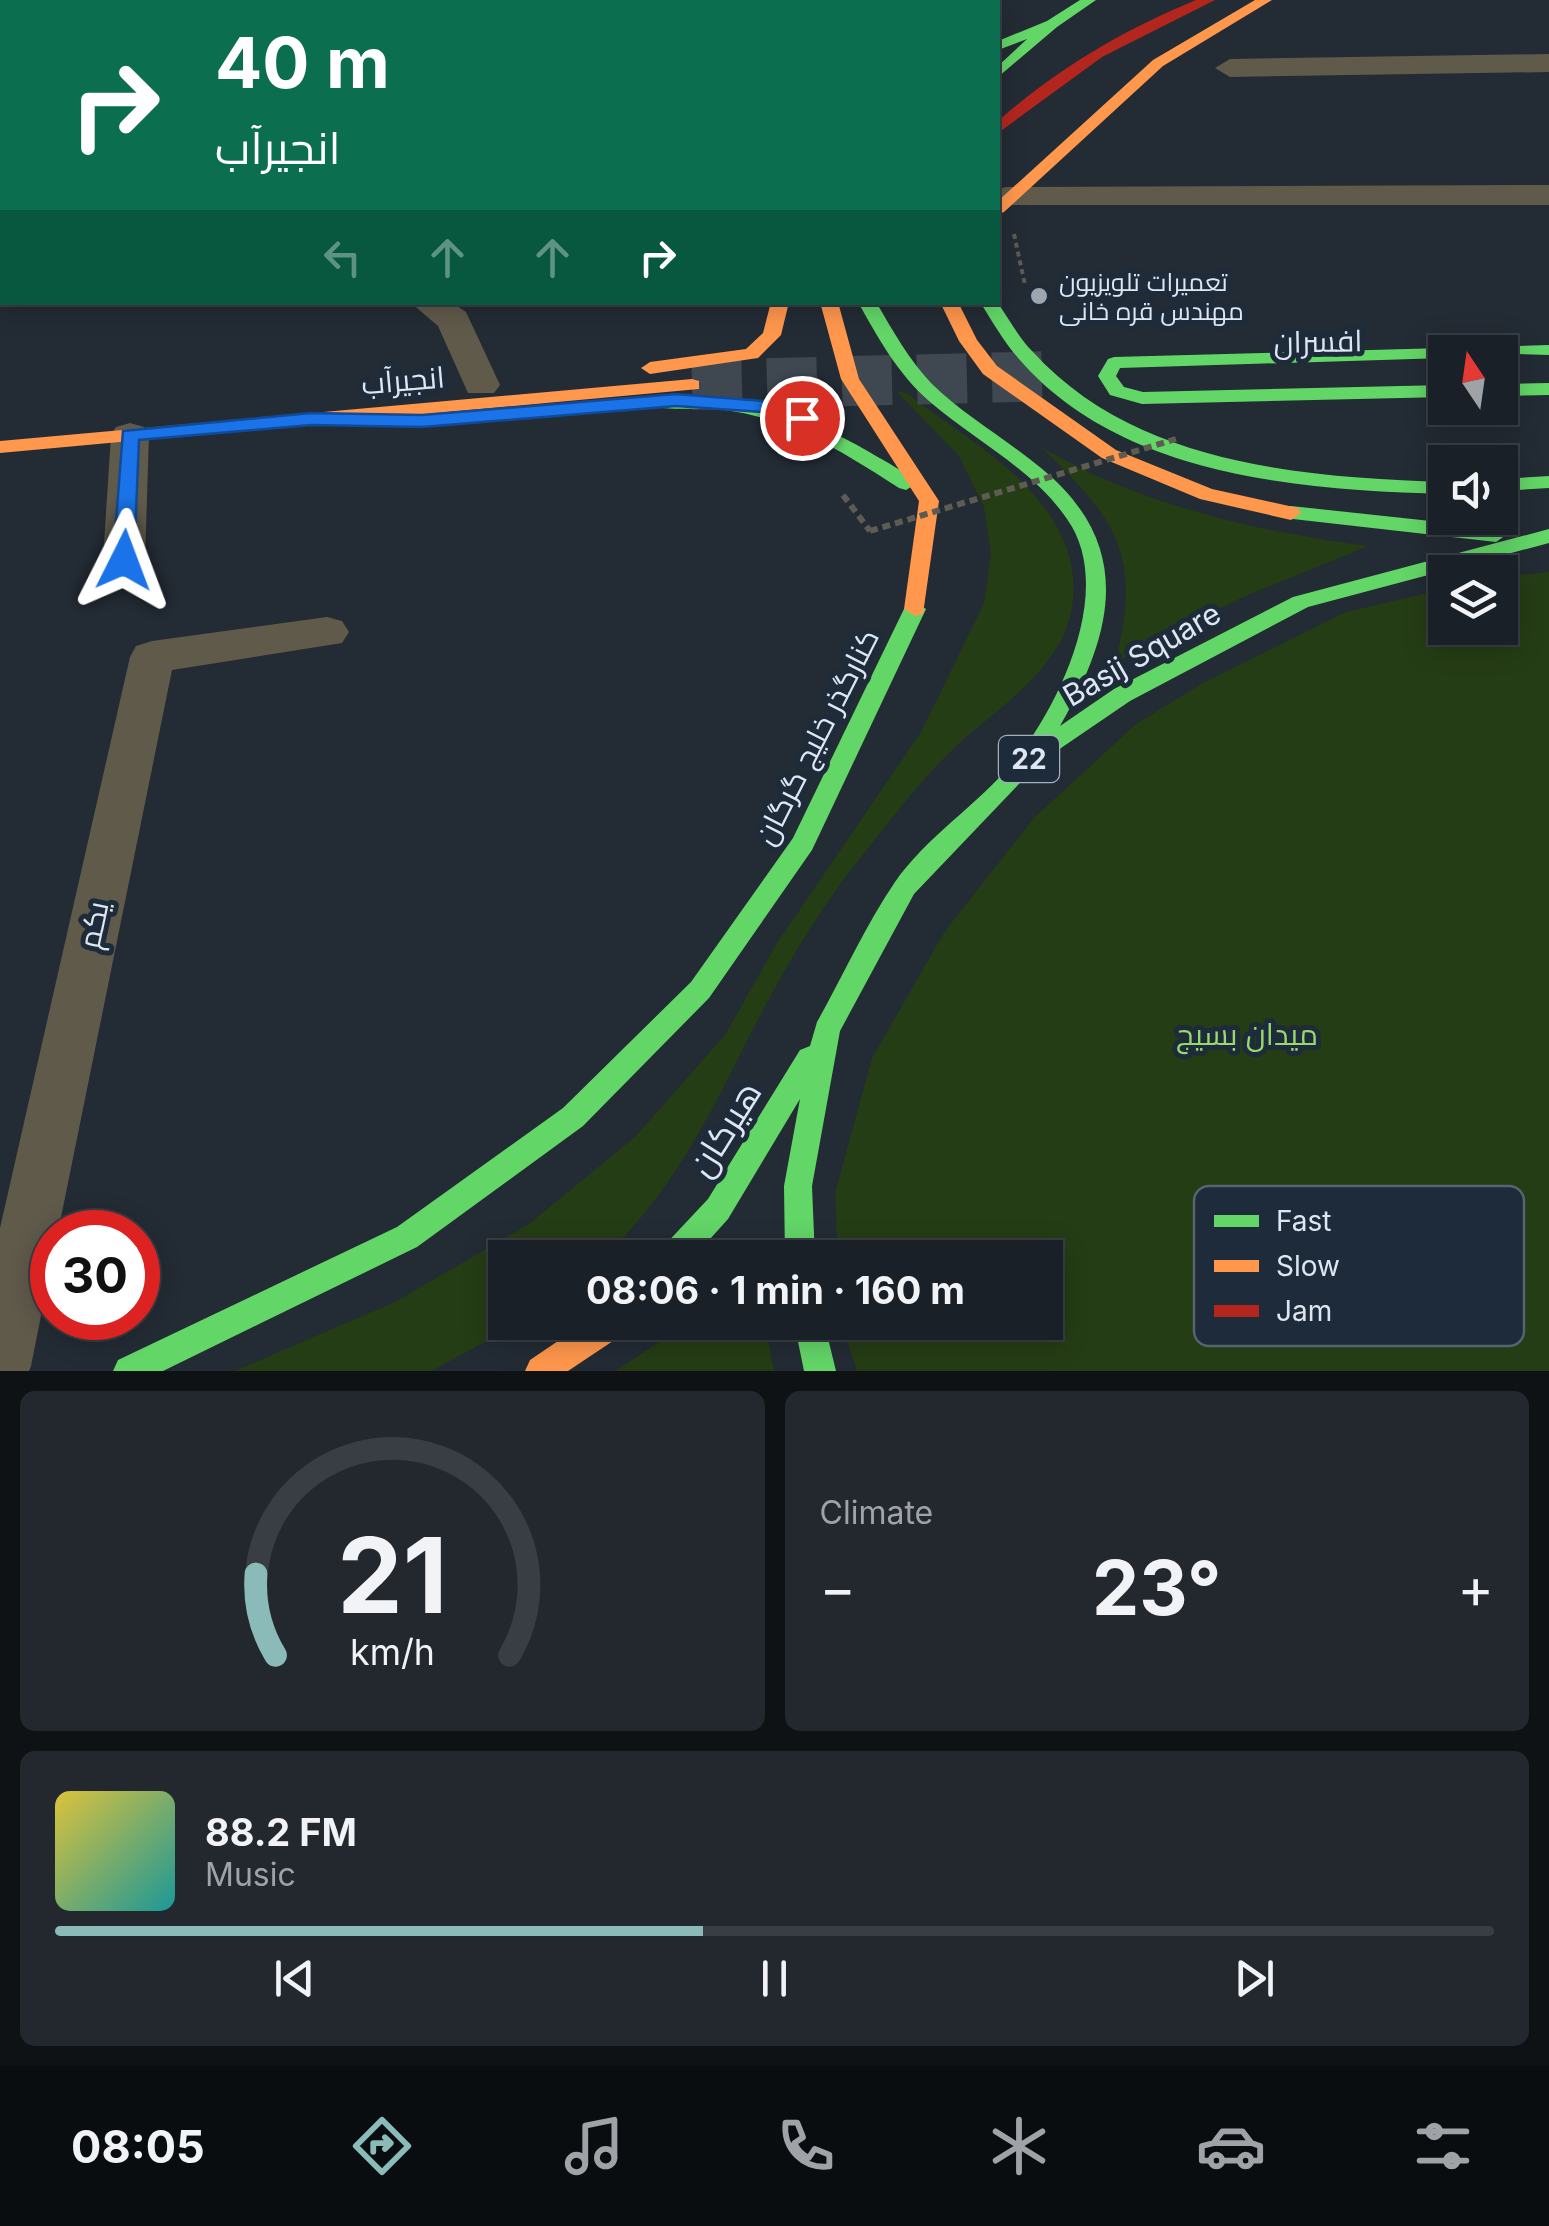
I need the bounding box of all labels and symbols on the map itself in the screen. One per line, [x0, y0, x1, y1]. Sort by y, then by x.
place label: تعمیرات تلویزیون مهندس قره خانی [1059, 267, 1244, 326]
marker: تعمیرات تلویزیون مهندس قره خانی [1028, 285, 1050, 307]
street label: افسران [1273, 322, 1363, 360]
north arrow [1428, 335, 1518, 425]
street label: انجیرآب [360, 358, 446, 402]
pin [760, 376, 845, 461]
position arrow [72, 508, 176, 612]
street label: Basij Square [1056, 595, 1227, 714]
street label: کنارگذر خلیج گرگان [746, 623, 889, 852]
road number: 22 [999, 736, 1059, 782]
street label: یکم [70, 898, 119, 952]
park label: میدان بسیج [1176, 1016, 1318, 1055]
street label: هیرکان [679, 1073, 770, 1184]
legend [1194, 1186, 1524, 1346]
text: Fast [1276, 1204, 1332, 1238]
speed limit sign: 30 [30, 1210, 160, 1340]
text: Slow [1276, 1249, 1340, 1283]
text: Jam [1276, 1294, 1332, 1328]

